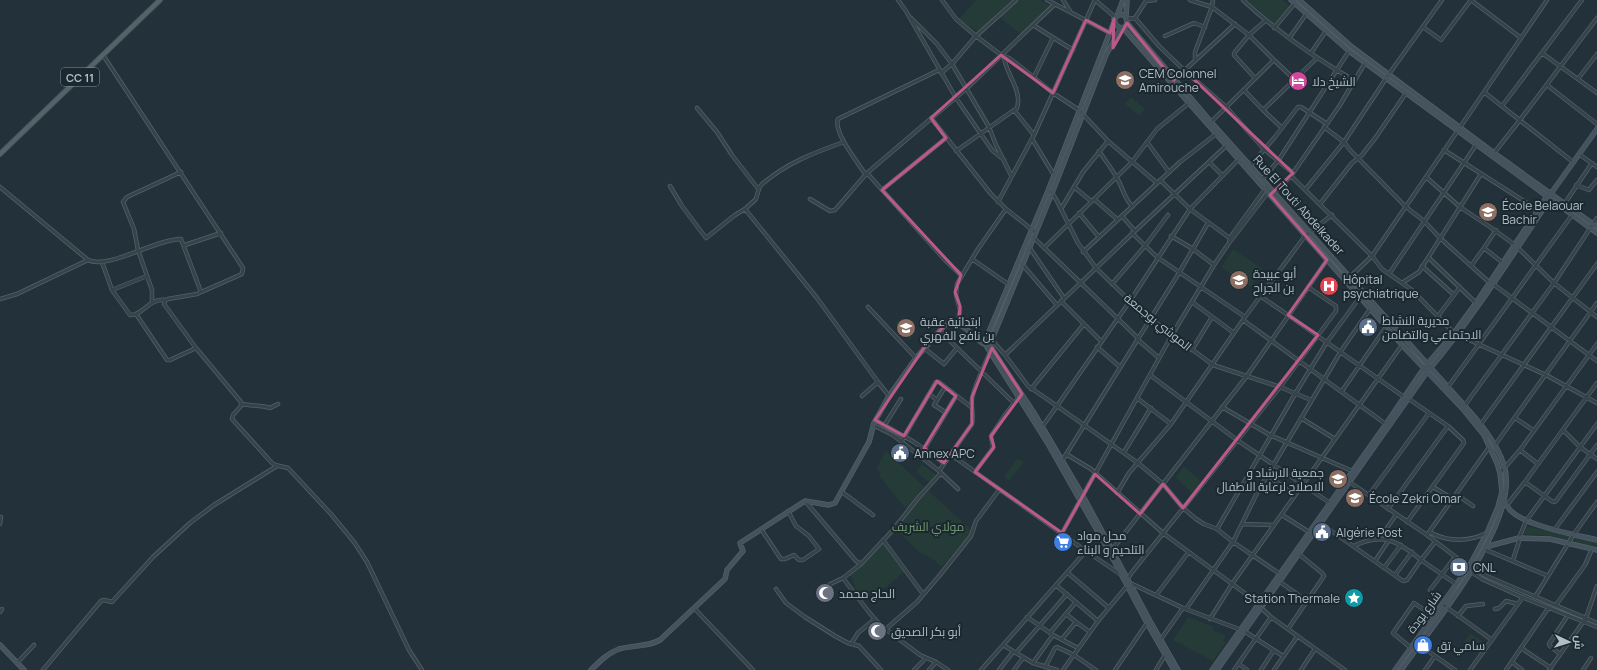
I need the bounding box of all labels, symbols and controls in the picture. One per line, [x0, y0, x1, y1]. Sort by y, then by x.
place label: CEM Colonnel Amirouche [1139, 65, 1217, 96]
road number: CC 11 [61, 68, 99, 86]
school or university icon: CEM Colonnel Amirouche [1114, 69, 1136, 91]
hotel icon: الشيخ دلا [1287, 70, 1309, 92]
place label: الشيخ دلا [1312, 73, 1356, 90]
street label: Rue El Touti Abdelkader [1249, 151, 1349, 259]
place label: École Belaouar Bachir [1502, 197, 1584, 228]
school or university icon: École Belaouar Bachir [1477, 201, 1499, 223]
place label: أبو عبيدة بن الجراح [1253, 265, 1296, 296]
school or university icon: أبو عبيدة بن الجراح [1228, 269, 1250, 291]
place label: Hôpital psychiatrique [1343, 271, 1419, 302]
hospital icon: Hôpital psychiatrique [1318, 275, 1340, 297]
street label: الموشي بوجمعة [1119, 289, 1196, 356]
place label: مديرية النشاط الاجتماعي والتضامن [1382, 312, 1481, 345]
place label: ابتدائية عقبة بن نافع الفهري [920, 313, 994, 346]
public building icon: مديرية النشاط الاجتماعي والتضامن [1357, 316, 1379, 338]
school or university icon: ابتدائية عقبة بن نافع الفهري [895, 317, 917, 339]
public building icon: Annex APC [889, 442, 911, 464]
place label: Annex APC [914, 445, 975, 462]
place label: جمعية الارشاد و الاصلاح لرعاية الاطفال [1217, 464, 1324, 495]
school or university icon: جمعية الارشاد و الاصلاح لرعاية الاطفال [1327, 468, 1349, 490]
school or university icon: École Zekri Omar [1344, 487, 1366, 509]
place label: École Zekri Omar [1369, 490, 1462, 507]
park label: مولاي الشريف [892, 518, 964, 537]
public building icon: Algérie Post [1311, 521, 1333, 543]
place label: Algérie Post [1336, 524, 1403, 541]
place label: محل مواد التلحيم و البناء [1077, 527, 1144, 558]
supermarket icon: محل مواد التلحيم و البناء [1052, 531, 1074, 553]
bank icon: CNL [1448, 556, 1470, 578]
place label: CNL [1473, 559, 1496, 576]
mosque icon: الحاج محمد [814, 582, 836, 604]
place label: الحاج محمد [839, 585, 895, 602]
place icon: Station Thermale [1343, 587, 1365, 609]
street label: شارع بودة [1403, 587, 1445, 637]
place label: Station Thermale [1245, 590, 1340, 607]
mosque icon: أبو بكر الصديق [866, 620, 888, 642]
north arrow [1549, 622, 1589, 662]
place label: أبو بكر الصديق [891, 623, 961, 640]
shop icon: سامي تق [1412, 634, 1434, 656]
text: ش [1572, 635, 1587, 650]
place label: سامي تق [1437, 637, 1485, 656]

